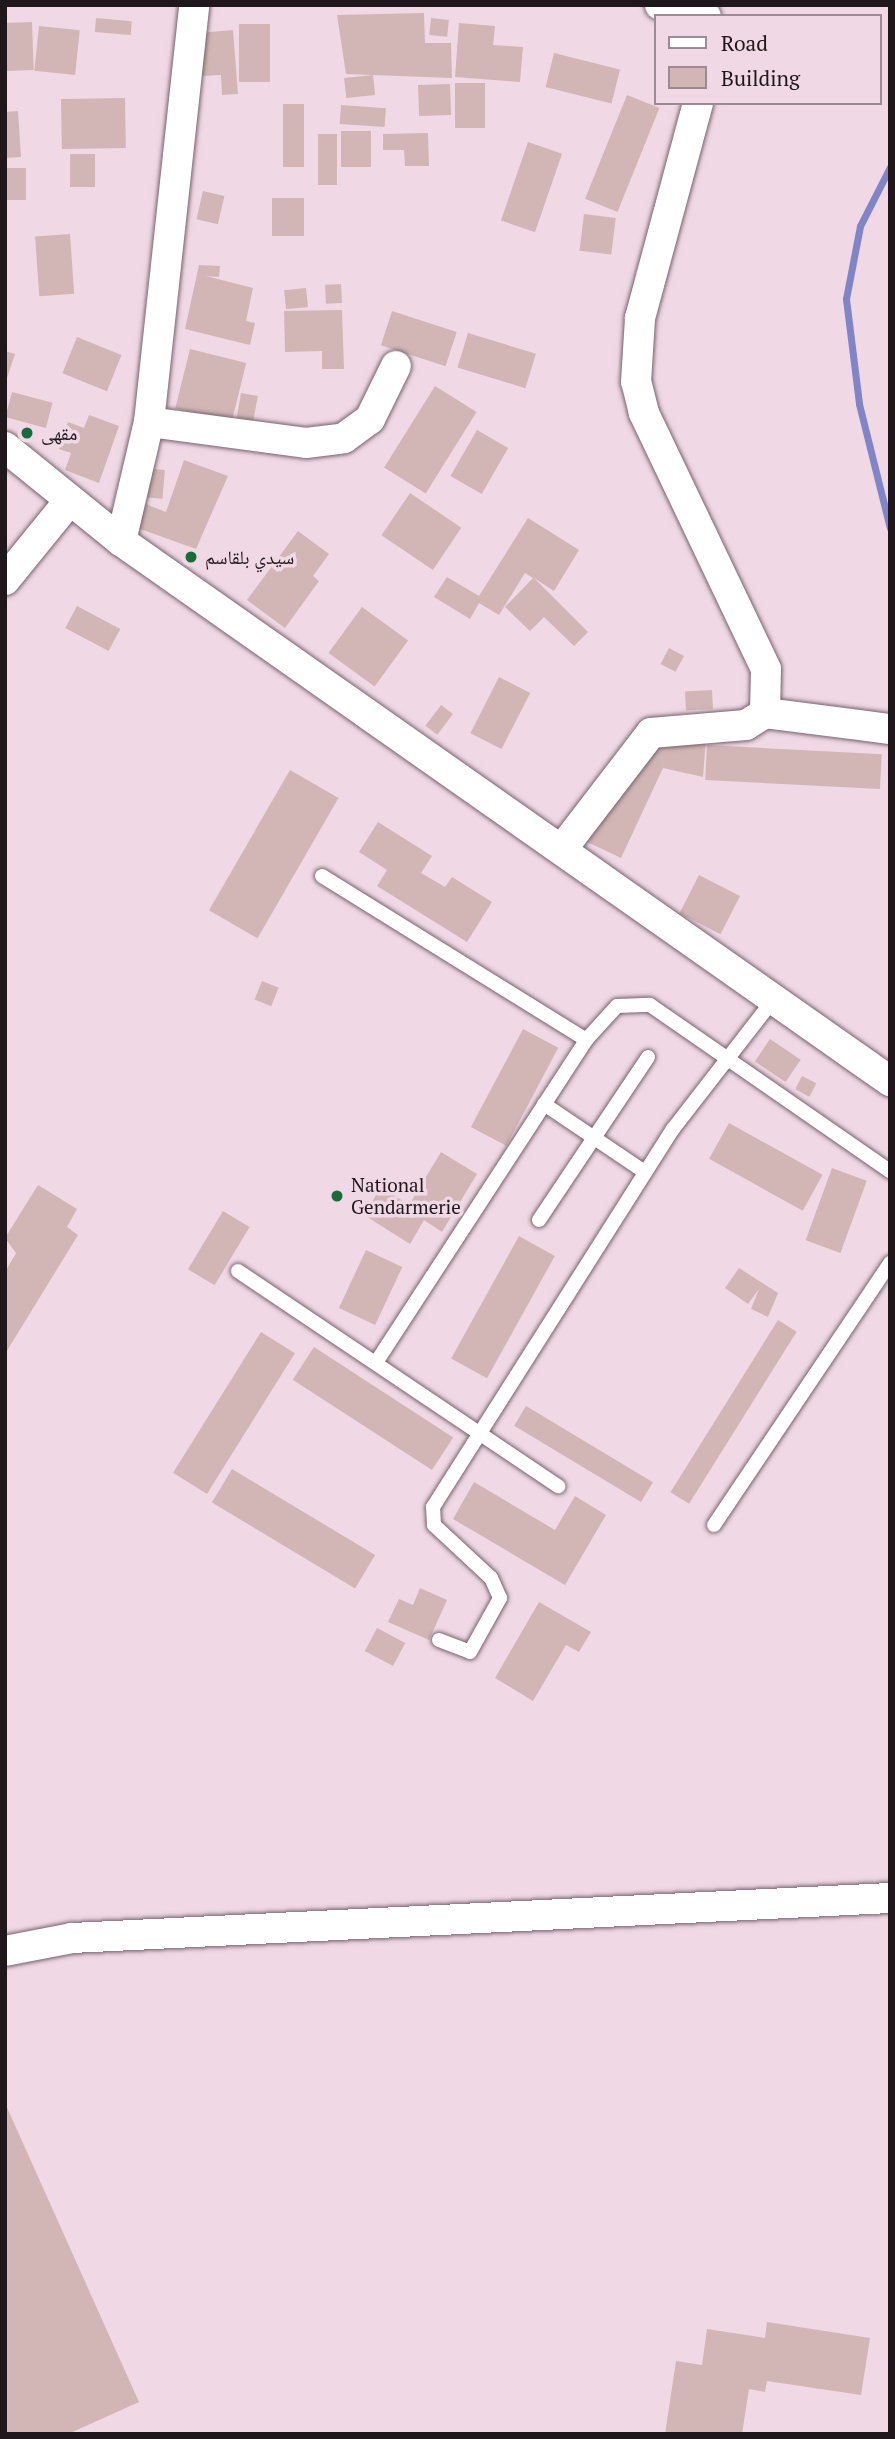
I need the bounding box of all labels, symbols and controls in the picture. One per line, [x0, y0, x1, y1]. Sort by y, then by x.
legend [654, 14, 881, 105]
text: Road [721, 29, 768, 57]
text: Building [721, 64, 800, 92]
place label: مقهى [41, 422, 77, 444]
marker: مقهى [19, 425, 35, 441]
place label: سيدي بلقاسم [205, 546, 294, 568]
marker: سيدي بلقاسم [183, 549, 199, 565]
place label: National Gendarmerie [351, 1174, 461, 1218]
marker: National Gendarmerie [329, 1188, 345, 1204]

